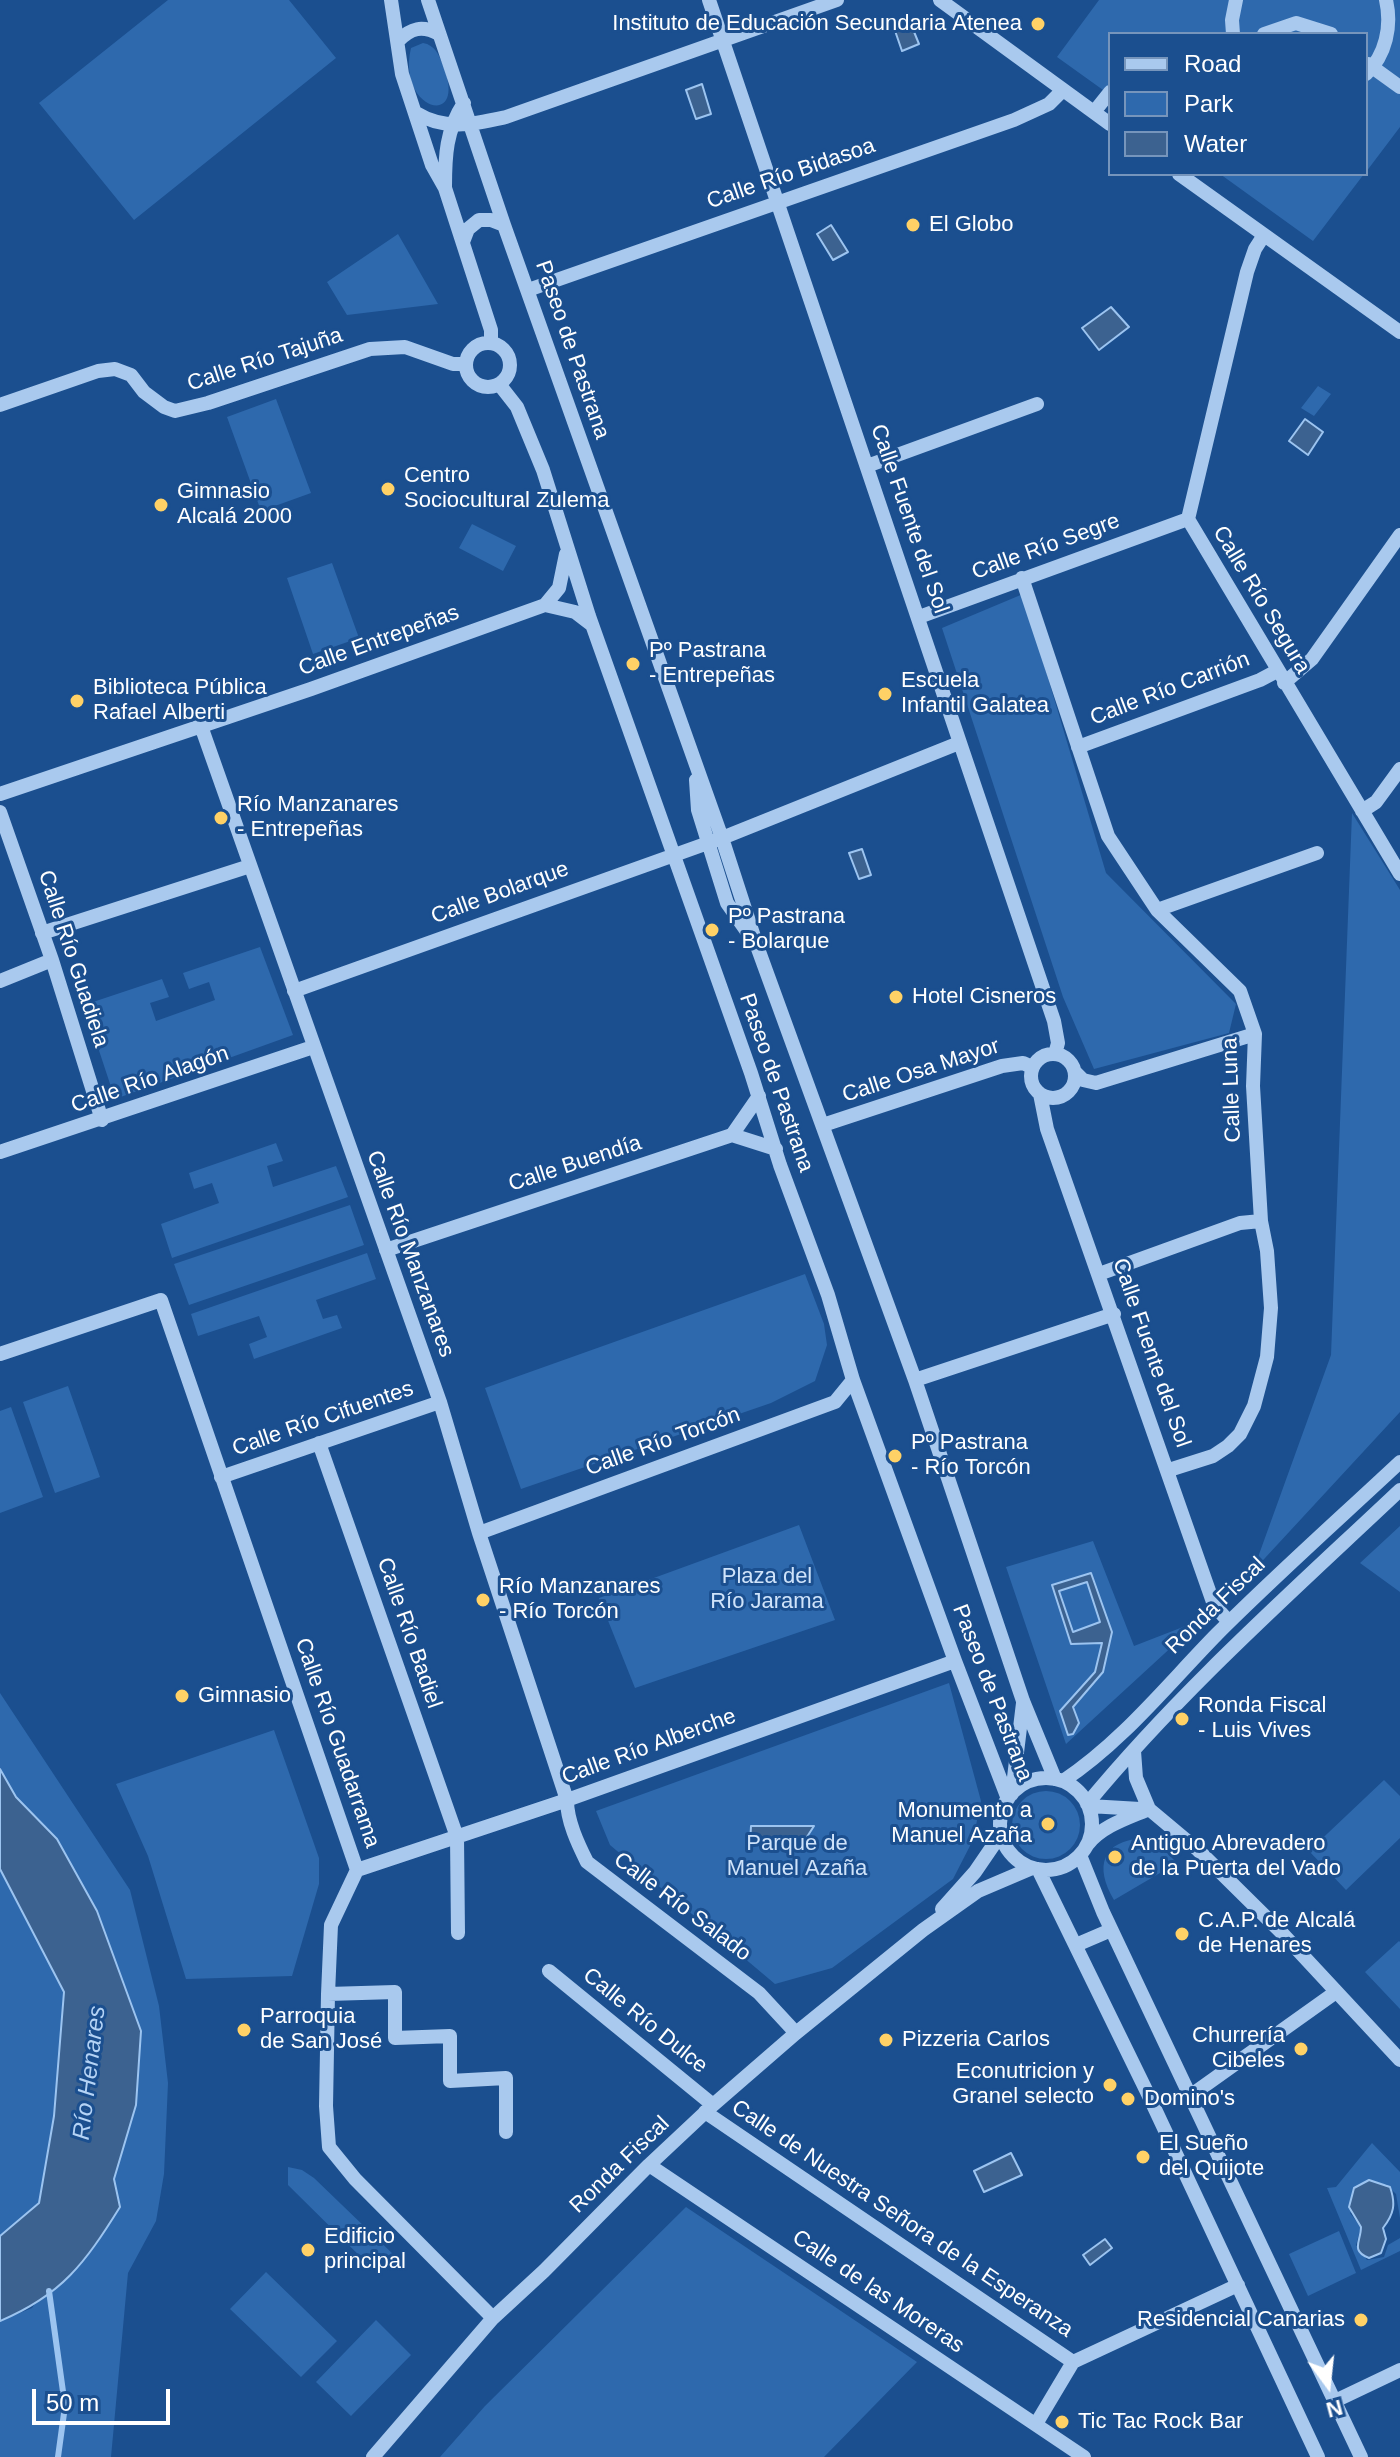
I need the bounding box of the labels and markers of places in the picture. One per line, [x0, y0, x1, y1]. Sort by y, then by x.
place label: Instituto de Educación Secundaria Atenea [612, 11, 1022, 37]
marker: Instituto de Educación Secundaria Atenea [1029, 15, 1047, 33]
place label: El Globo [929, 212, 1013, 238]
marker: El Globo [904, 216, 922, 234]
place label: Centro Sociocultural Zulema [404, 463, 609, 514]
place label: Gimnasio Alcalá 2000 [177, 479, 292, 530]
marker: Centro Sociocultural Zulema [379, 480, 397, 498]
marker: Gimnasio Alcalá 2000 [152, 496, 170, 514]
place label: Pº Pastrana - Entrepeñas [649, 638, 775, 690]
marker: Pº Pastrana - Entrepeñas [624, 655, 642, 673]
place label: Escuela Infantil Galatea [901, 668, 1049, 720]
place label: Biblioteca Pública Rafael Alberti [93, 675, 267, 726]
marker: Escuela Infantil Galatea [876, 685, 894, 703]
marker: Biblioteca Pública Rafael Alberti [68, 692, 86, 710]
place label: Río Manzanares - Entrepeñas [237, 792, 398, 844]
marker: Río Manzanares - Entrepeñas [212, 809, 230, 827]
place label: Pº Pastrana - Bolarque [728, 904, 845, 956]
marker: Pº Pastrana - Bolarque [703, 921, 721, 939]
place label: Hotel Cisneros [912, 984, 1056, 1010]
marker: Hotel Cisneros [887, 988, 905, 1006]
place label: Pº Pastrana - Río Torcón [911, 1430, 1031, 1482]
marker: Pº Pastrana - Río Torcón [886, 1447, 904, 1465]
place label: Río Manzanares - Río Torcón [499, 1574, 660, 1626]
marker: Río Manzanares - Río Torcón [474, 1591, 492, 1609]
place label: Gimnasio [198, 1683, 291, 1709]
marker: Gimnasio [173, 1687, 191, 1705]
place label: Ronda Fiscal - Luis Vives [1198, 1693, 1326, 1744]
marker: Ronda Fiscal - Luis Vives [1173, 1710, 1191, 1728]
place label: Monumento a Manuel Azaña [891, 1798, 1032, 1850]
marker: Monumento a Manuel Azaña [1039, 1815, 1057, 1833]
place label: Antiguo Abrevadero de la Puerta del Vado [1131, 1831, 1341, 1882]
marker: Antiguo Abrevadero de la Puerta del Vado [1106, 1848, 1124, 1866]
place label: C.A.P. de Alcalá de Henares [1198, 1908, 1355, 1960]
marker: C.A.P. de Alcalá de Henares [1173, 1925, 1191, 1943]
place label: Parroquia de San José [260, 2004, 382, 2056]
marker: Parroquia de San José [235, 2021, 253, 2039]
place label: Churrería Cibeles [1192, 2023, 1285, 2074]
place label: Pizzeria Carlos [902, 2027, 1050, 2053]
marker: Pizzeria Carlos [877, 2031, 895, 2049]
marker: Churrería Cibeles [1292, 2040, 1310, 2058]
place label: Econutricion y Granel selecto [952, 2059, 1094, 2110]
marker: Econutricion y Granel selecto [1101, 2076, 1119, 2094]
place label: Domino's [1144, 2086, 1235, 2112]
marker: Domino's [1119, 2090, 1137, 2108]
place label: El Sueño del Quijote [1159, 2131, 1264, 2182]
marker: El Sueño del Quijote [1134, 2148, 1152, 2166]
place label: Edificio principal [324, 2224, 406, 2276]
marker: Edificio principal [299, 2241, 317, 2259]
place label: Residencial Canarias [1137, 2307, 1345, 2333]
marker: Residencial Canarias [1352, 2311, 1370, 2329]
place label: Tic Tac Rock Bar [1078, 2409, 1243, 2435]
marker: Tic Tac Rock Bar [1053, 2413, 1071, 2431]

